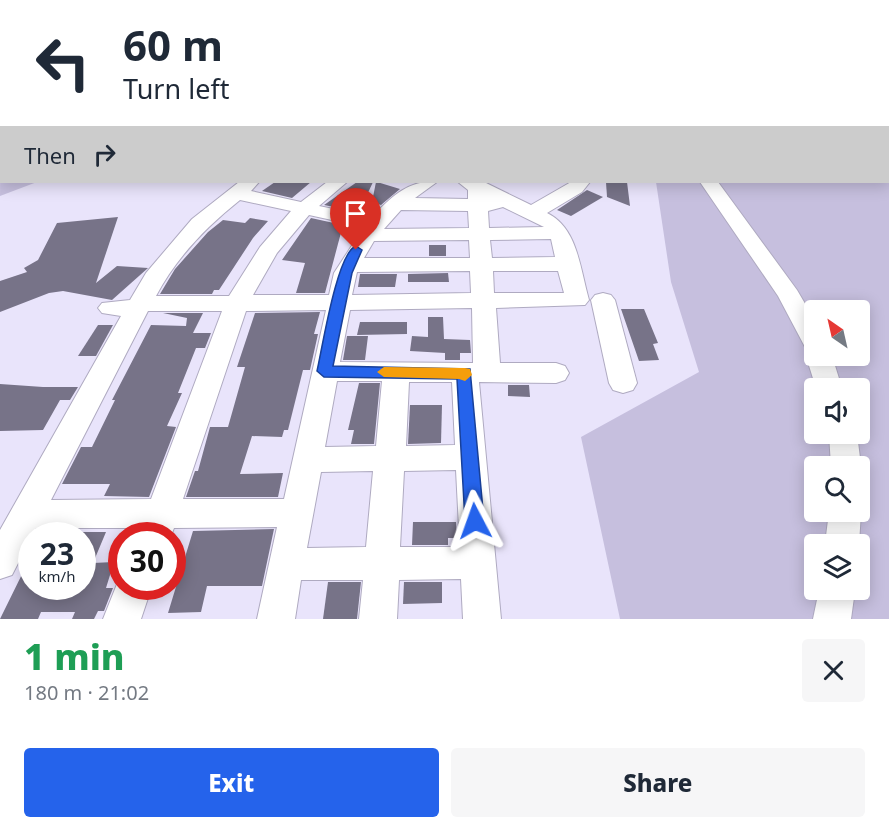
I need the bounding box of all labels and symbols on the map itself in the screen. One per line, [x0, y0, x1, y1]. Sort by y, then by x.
pin [330, 188, 381, 250]
north arrow [804, 300, 870, 366]
position arrow [443, 489, 507, 553]
speed limit sign: 30 [108, 522, 186, 600]

